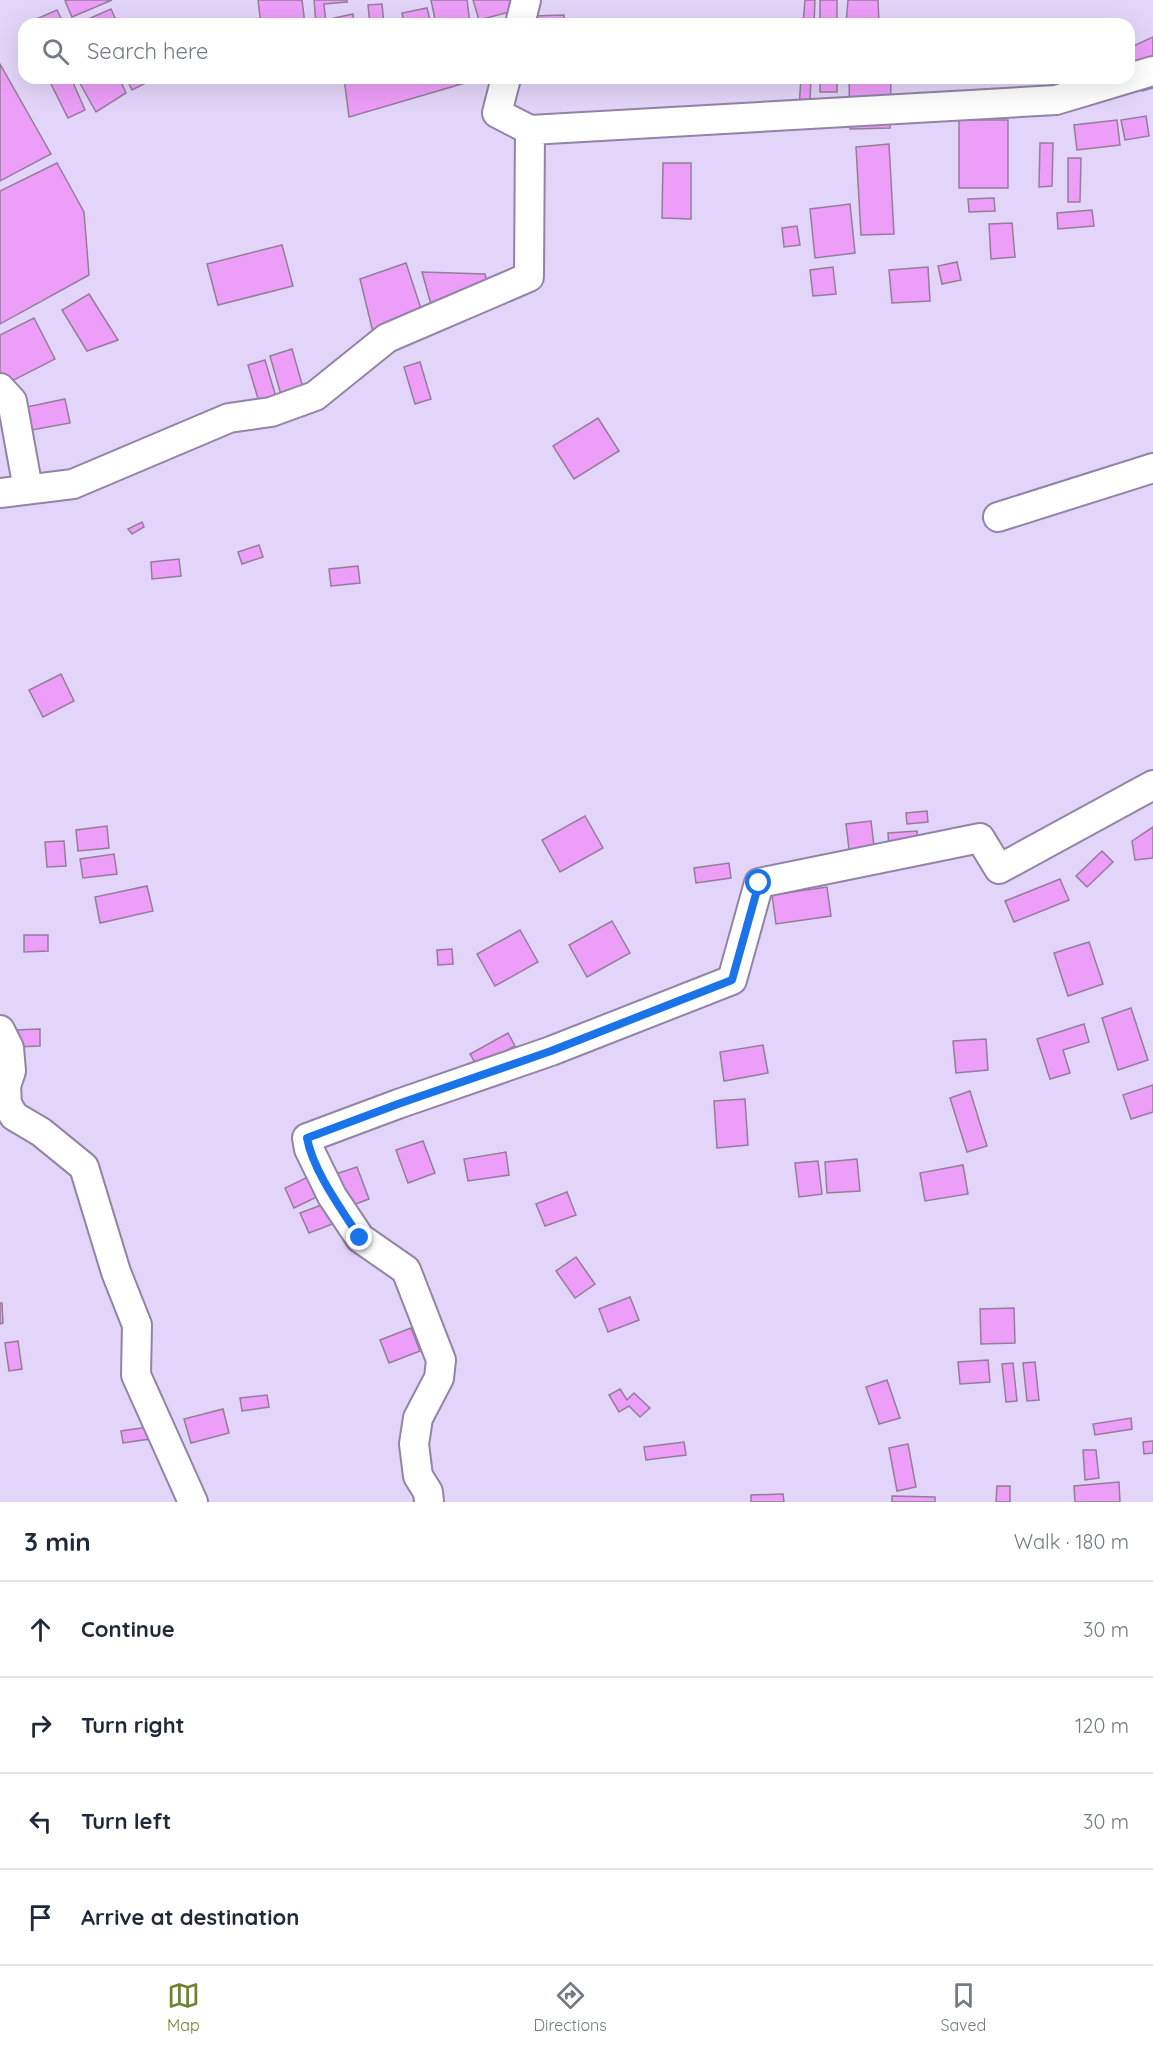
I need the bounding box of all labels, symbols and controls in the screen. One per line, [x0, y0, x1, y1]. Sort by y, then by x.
search box [18, 18, 1135, 84]
icon: search [39, 35, 72, 68]
text: Search here [87, 37, 208, 65]
route start [745, 869, 771, 895]
route end [346, 1224, 372, 1250]
text: 3 min [24, 1525, 91, 1558]
text: Walk · 180 m [1014, 1529, 1129, 1554]
icon: ahead [24, 1613, 57, 1646]
text: Continue [81, 1615, 175, 1643]
text: 30 m [1083, 1617, 1129, 1642]
icon: right [24, 1709, 57, 1742]
text: Turn right [81, 1711, 185, 1739]
text: 120 m [1075, 1713, 1129, 1738]
icon: left [24, 1805, 57, 1838]
text: Turn left [81, 1807, 171, 1835]
text: 30 m [1083, 1809, 1129, 1834]
icon: arrive [24, 1901, 57, 1934]
text: Arrive at destination [81, 1903, 299, 1931]
tab: Map [167, 1979, 200, 2035]
tab: Directions [534, 1979, 607, 2035]
tab: Saved [941, 1979, 986, 2035]

